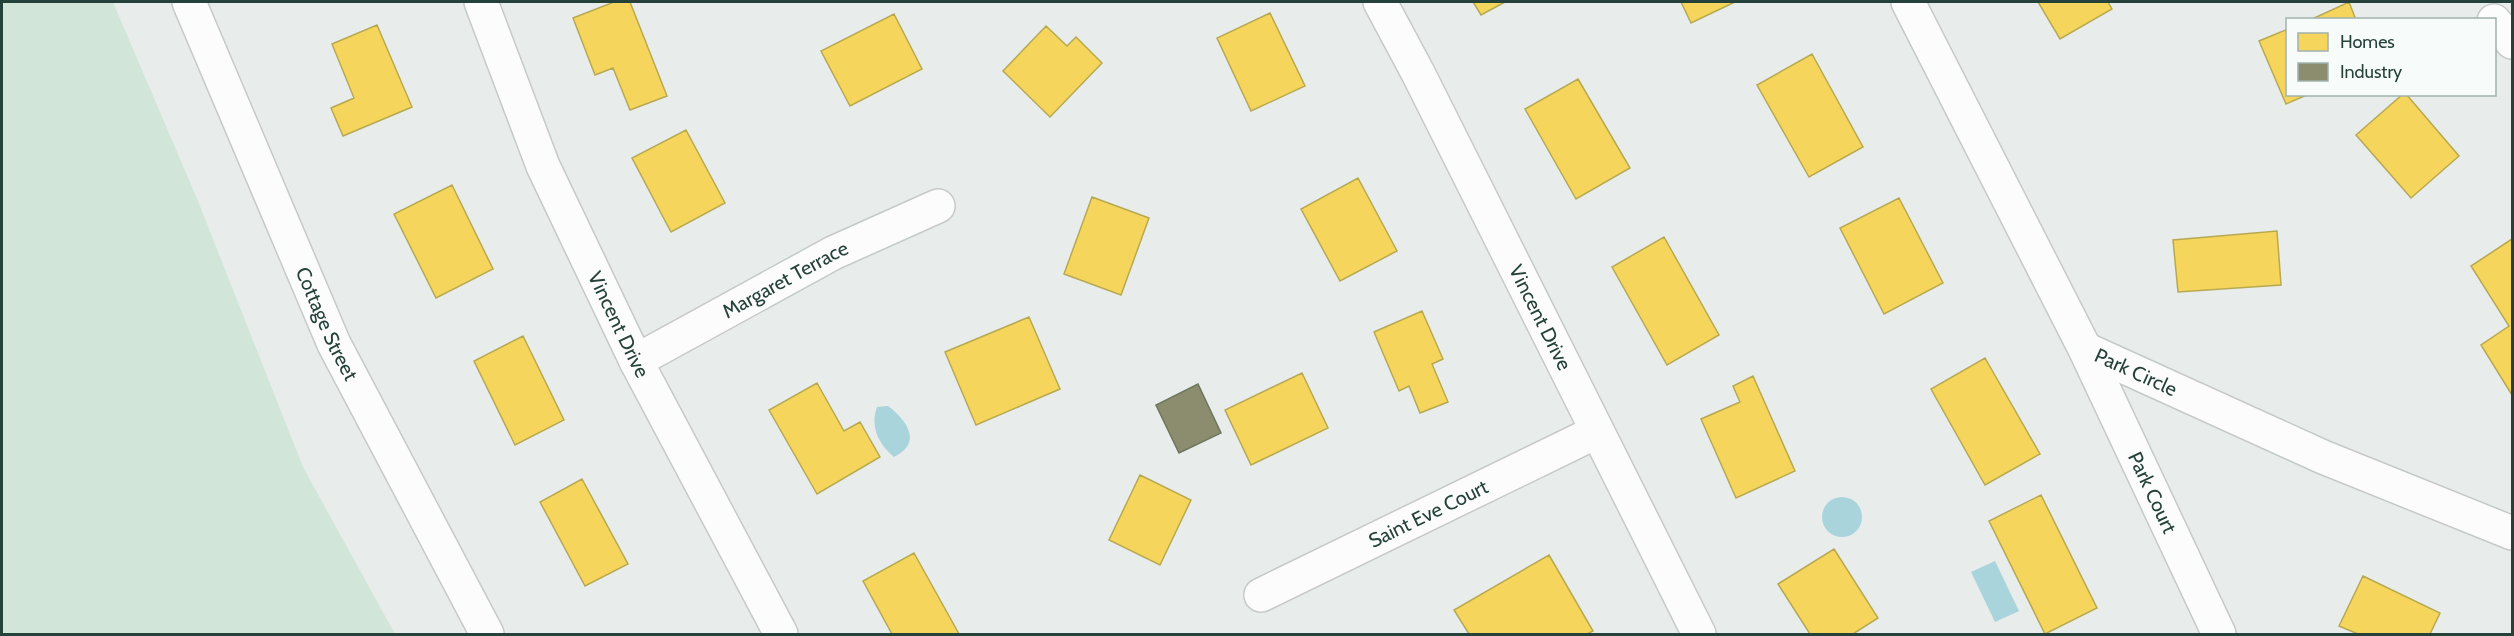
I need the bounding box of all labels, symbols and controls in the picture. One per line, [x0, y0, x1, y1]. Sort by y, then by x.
legend [2286, 18, 2496, 96]
text: Homes [2340, 31, 2395, 53]
text: Industry [2340, 61, 2402, 83]
street label: Margaret Terrace [718, 236, 852, 323]
street label: Vincent Drive [1504, 261, 1577, 374]
street label: Cottage Street [291, 263, 363, 385]
street label: Vincent Drive [583, 268, 655, 382]
street label: Park Circle [2091, 343, 2181, 401]
street label: Park Court [2123, 448, 2182, 537]
street label: Saint Eve Court [1365, 474, 1492, 553]

